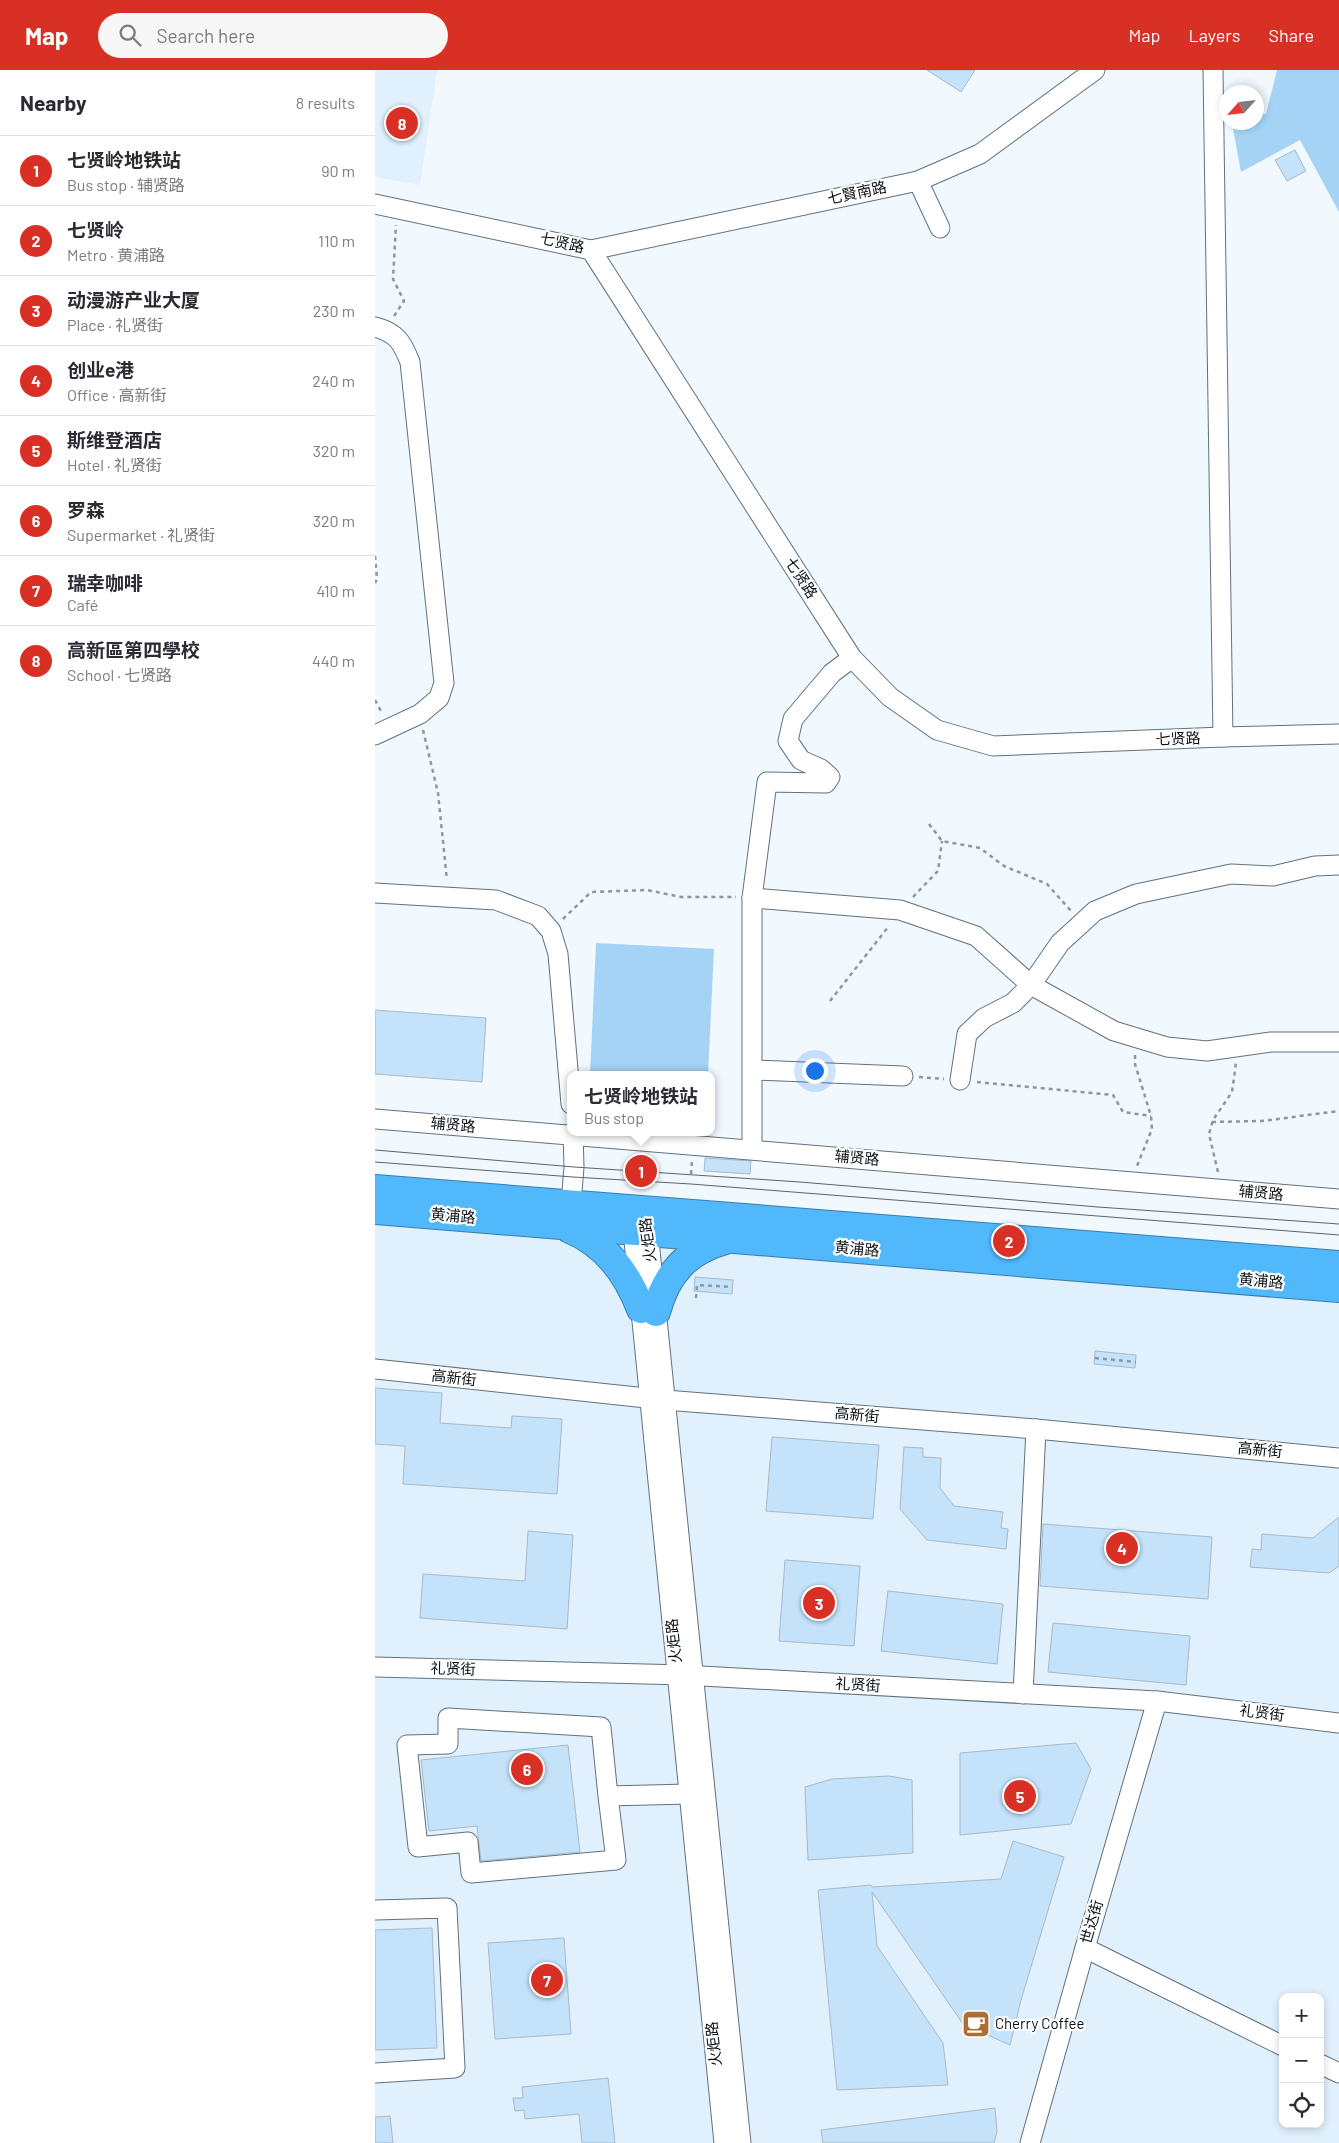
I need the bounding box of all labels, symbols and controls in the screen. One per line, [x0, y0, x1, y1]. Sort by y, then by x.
search box [98, 13, 448, 58]
text: Map [25, 21, 68, 50]
icon: search [116, 21, 144, 49]
text: Search here [156, 24, 255, 47]
text: Map [1128, 24, 1160, 46]
text: Layers [1188, 24, 1241, 46]
text: Share [1269, 24, 1314, 46]
north arrow [1219, 85, 1264, 130]
text: Nearby [20, 90, 86, 115]
text: 8 results [296, 93, 355, 112]
pin: 8 [386, 104, 418, 142]
text: 七贤岭地铁站 [67, 148, 181, 171]
text: 1 [33, 161, 39, 180]
text: 90 m [321, 161, 355, 180]
text: Bus stop · 辅贤路 [67, 175, 185, 194]
street label: 七賢南路 [826, 177, 888, 207]
text: 七贤岭 [67, 218, 124, 241]
street label: 七贤路 [538, 228, 586, 256]
text: 2 [32, 231, 40, 250]
text: 110 m [318, 231, 355, 250]
text: Metro · 黄浦路 [67, 245, 165, 264]
text: 动漫游产业大厦 [67, 288, 200, 311]
text: 3 [32, 301, 40, 320]
text: 230 m [313, 301, 355, 320]
text: Place · 礼贤街 [67, 315, 163, 334]
text: 创业e港 [67, 358, 134, 381]
text: 4 [31, 371, 41, 390]
text: 240 m [312, 371, 355, 390]
text: Office · 高新街 [67, 385, 167, 404]
text: 斯维登酒店 [67, 428, 162, 451]
text: 5 [32, 441, 40, 460]
text: 320 m [313, 441, 355, 460]
text: Hotel · 礼贤街 [67, 455, 162, 474]
text: 罗森 [67, 498, 105, 521]
text: 6 [32, 511, 40, 530]
text: 320 m [313, 511, 355, 530]
text: Supermarket · 礼贤街 [67, 525, 215, 544]
street label: 七贤路 [782, 554, 822, 601]
text: 瑞幸咖啡 [67, 571, 143, 594]
text: 7 [32, 581, 40, 600]
text: 410 m [317, 581, 355, 600]
text: Café [67, 595, 98, 614]
text: 高新區第四學校 [67, 638, 200, 661]
text: 8 [32, 651, 40, 670]
text: 440 m [312, 651, 355, 670]
text: School · 七贤路 [67, 665, 172, 684]
street label: 七贤路 [1155, 728, 1201, 748]
your location [802, 1058, 828, 1084]
popup [567, 1071, 715, 1136]
text: 七贤岭地铁站 [584, 1084, 698, 1107]
text: Bus stop [584, 1108, 644, 1127]
street label: 辅贤路 [430, 1113, 476, 1135]
street label: 辅贤路 [834, 1146, 880, 1168]
pin: 1 [625, 1152, 657, 1190]
street label: 辅贤路 [1238, 1181, 1284, 1203]
street label: 黄浦路 [430, 1204, 476, 1226]
street label: 火炬路 [635, 1217, 659, 1264]
pin: 2 [993, 1222, 1025, 1260]
street label: 黄浦路 [834, 1237, 880, 1259]
street label: 黄浦路 [1238, 1269, 1284, 1291]
street label: 高新街 [431, 1366, 477, 1388]
street label: 高新街 [834, 1403, 880, 1425]
street label: 高新街 [1237, 1438, 1283, 1460]
pin: 4 [1106, 1529, 1138, 1567]
pin: 3 [803, 1584, 835, 1622]
street label: 火炬路 [662, 1618, 684, 1664]
street label: 礼贤街 [430, 1659, 476, 1677]
street label: 礼贤街 [835, 1674, 881, 1694]
street label: 礼贤街 [1239, 1700, 1286, 1724]
pin: 6 [511, 1750, 543, 1788]
pin: 5 [1004, 1777, 1036, 1815]
street label: 世达街 [1076, 1898, 1106, 1946]
pin: 7 [531, 1961, 563, 1999]
map controls [1279, 1993, 1324, 2128]
button: + [1279, 1993, 1324, 2038]
cafe icon: Cherry Coffee [961, 2009, 991, 2039]
place label: Cherry Coffee [995, 2014, 1084, 2032]
street label: 火炬路 [702, 2021, 724, 2067]
button: − [1279, 2038, 1324, 2083]
button: locate [1279, 2083, 1324, 2128]

